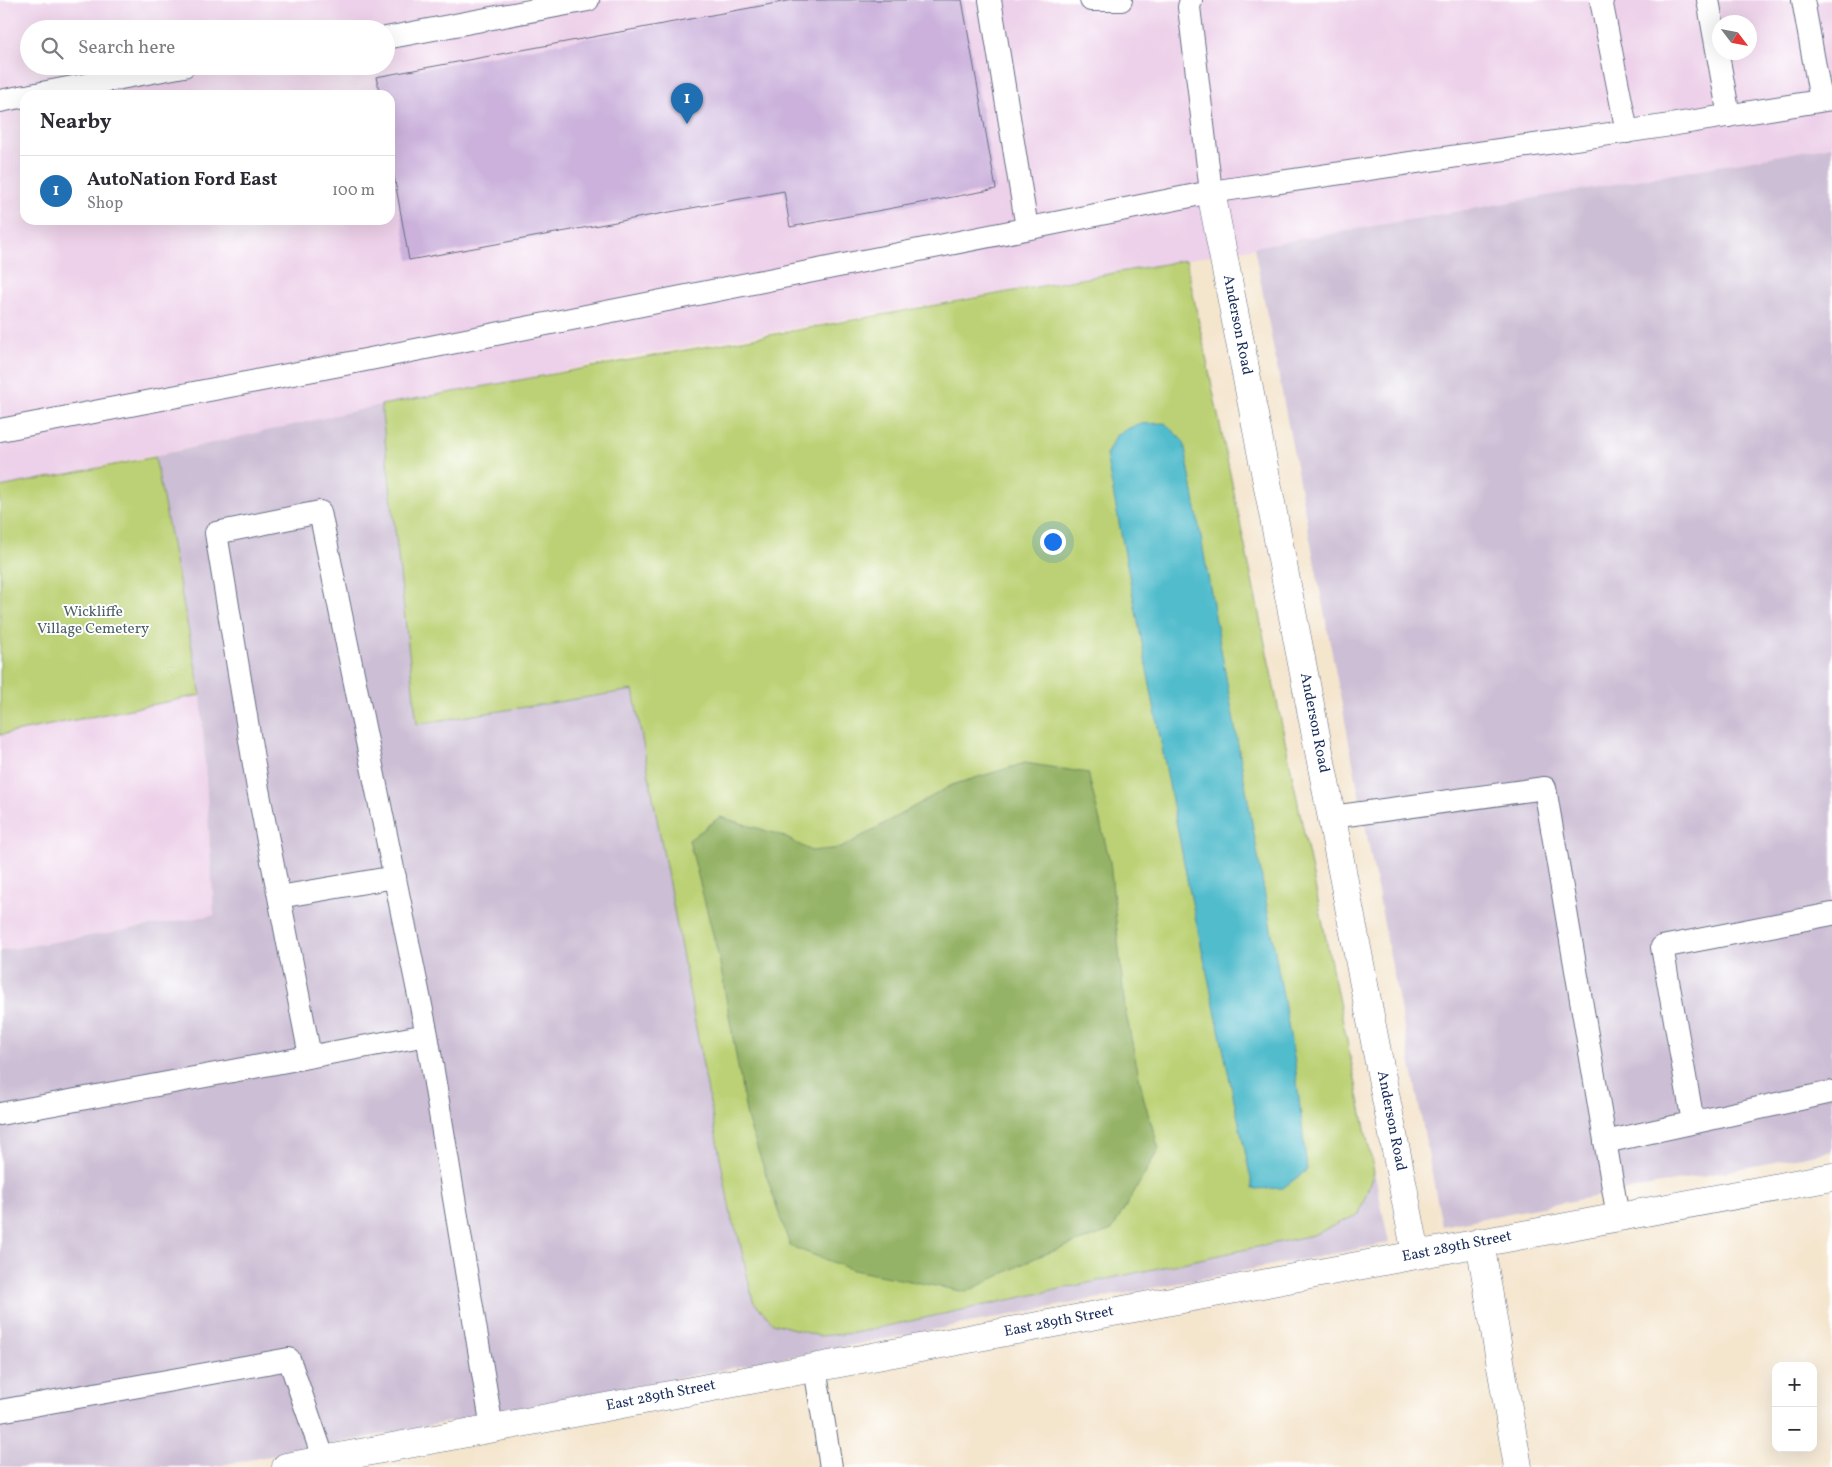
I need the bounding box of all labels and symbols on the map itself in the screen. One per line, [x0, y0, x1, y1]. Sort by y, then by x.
north arrow [1712, 15, 1757, 60]
pin: 1 [671, 83, 703, 124]
street label: Anderson Road [1217, 273, 1257, 377]
your location [1040, 529, 1066, 555]
park label: Wickliffe Village Cemetery [37, 602, 149, 640]
street label: Anderson Road [1294, 671, 1334, 775]
street label: Anderson Road [1371, 1069, 1411, 1173]
street label: East 289th Street [1400, 1226, 1514, 1268]
street label: East 289th Street [1002, 1301, 1116, 1343]
street label: East 289th Street [604, 1375, 718, 1417]

